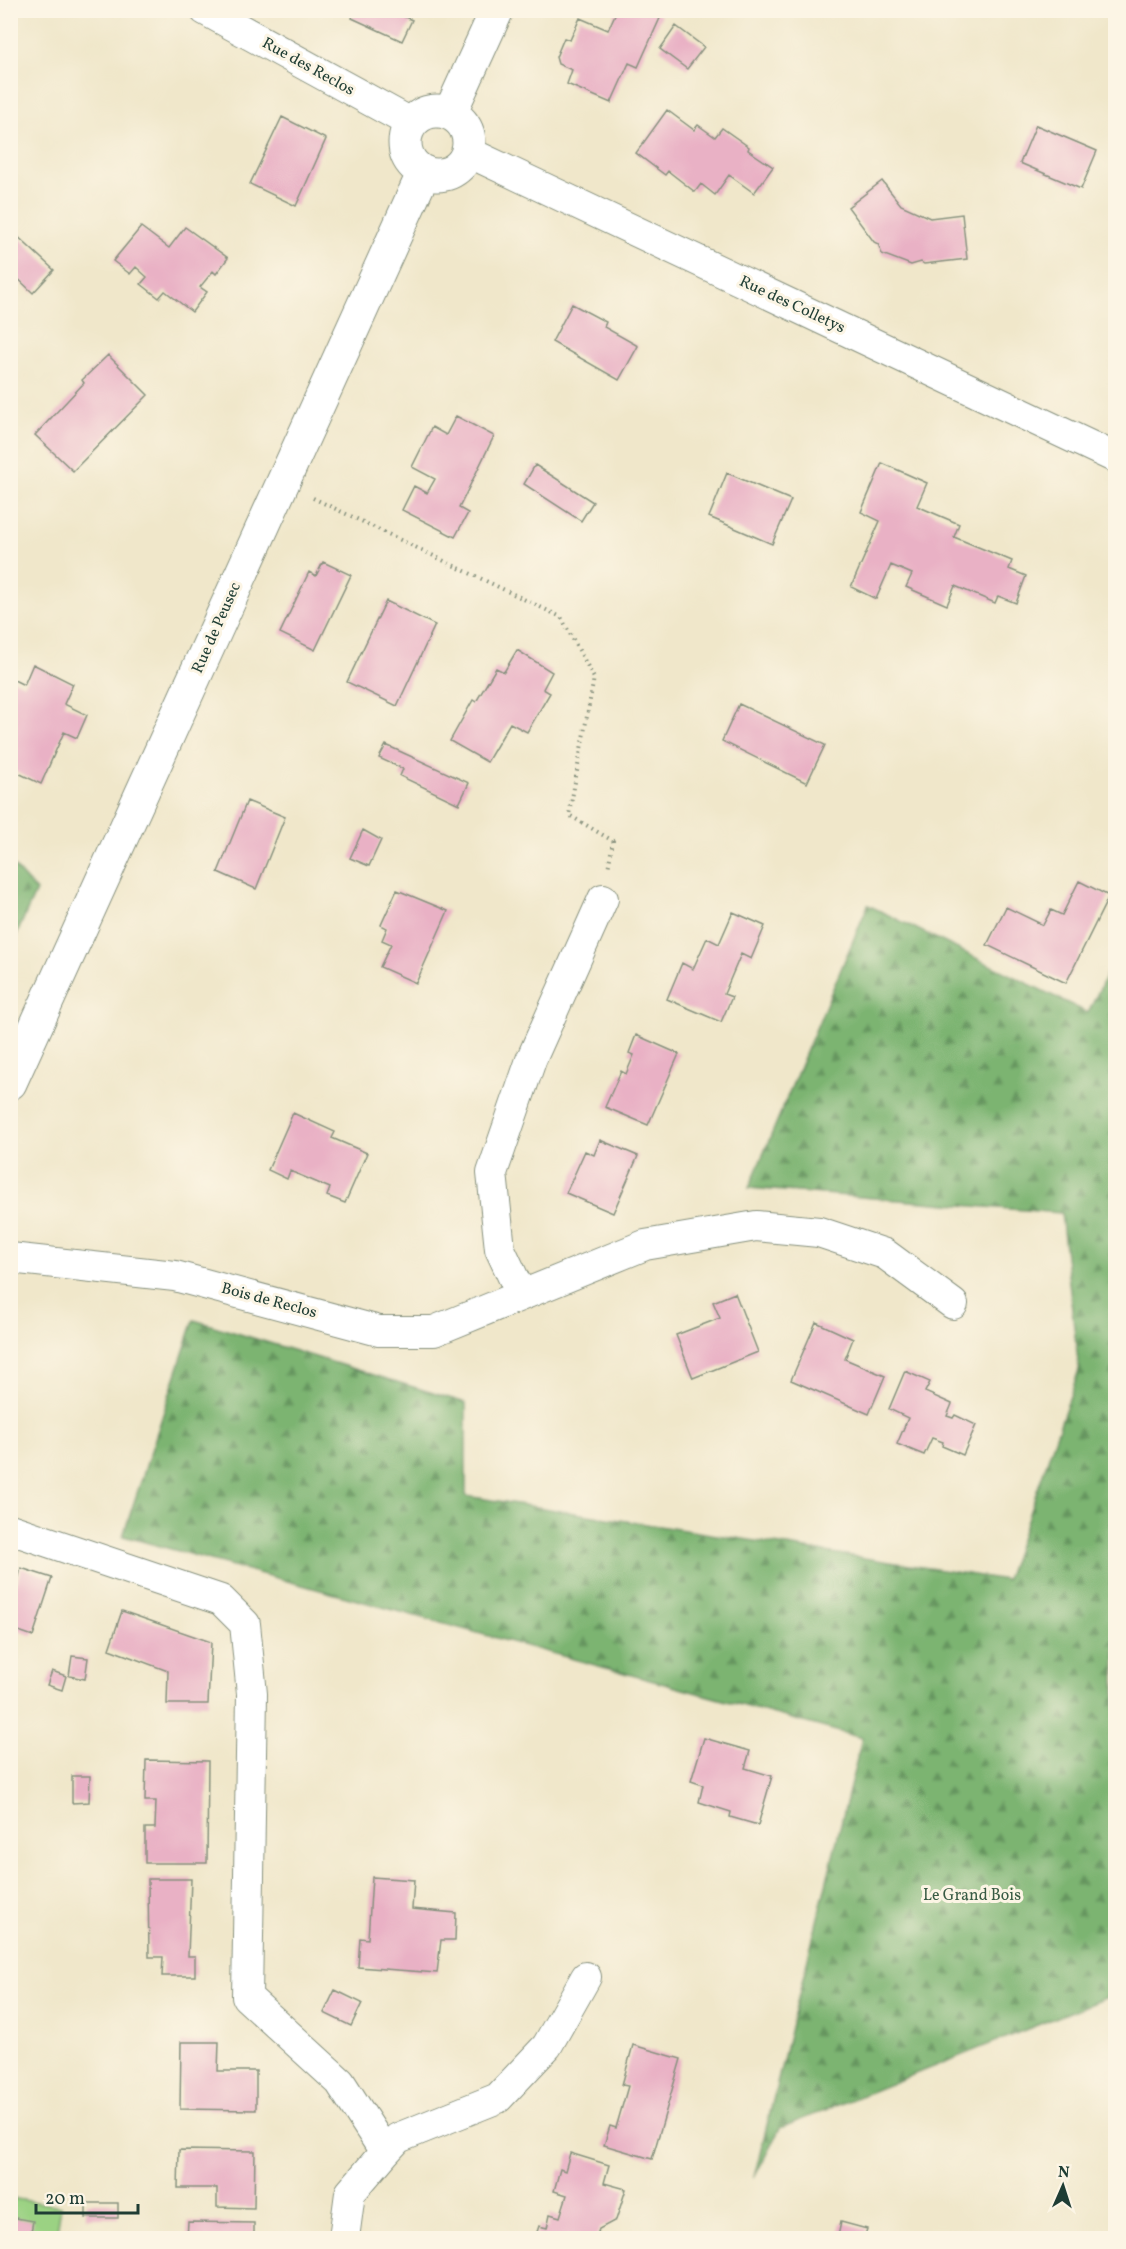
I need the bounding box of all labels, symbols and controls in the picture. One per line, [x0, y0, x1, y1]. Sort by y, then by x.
street label: Rue des Reclos [258, 33, 358, 102]
street label: Rue des Colletys [735, 271, 849, 339]
street label: Rue de Peusec [187, 579, 247, 677]
street label: Bois de Reclos [219, 1278, 319, 1324]
park label: Le Grand Bois [923, 1885, 1021, 1907]
north arrow [1033, 2156, 1093, 2216]
text: N [1057, 2162, 1070, 2184]
scale bar [36, 2177, 138, 2215]
text: 20 m [45, 2187, 85, 2212]

